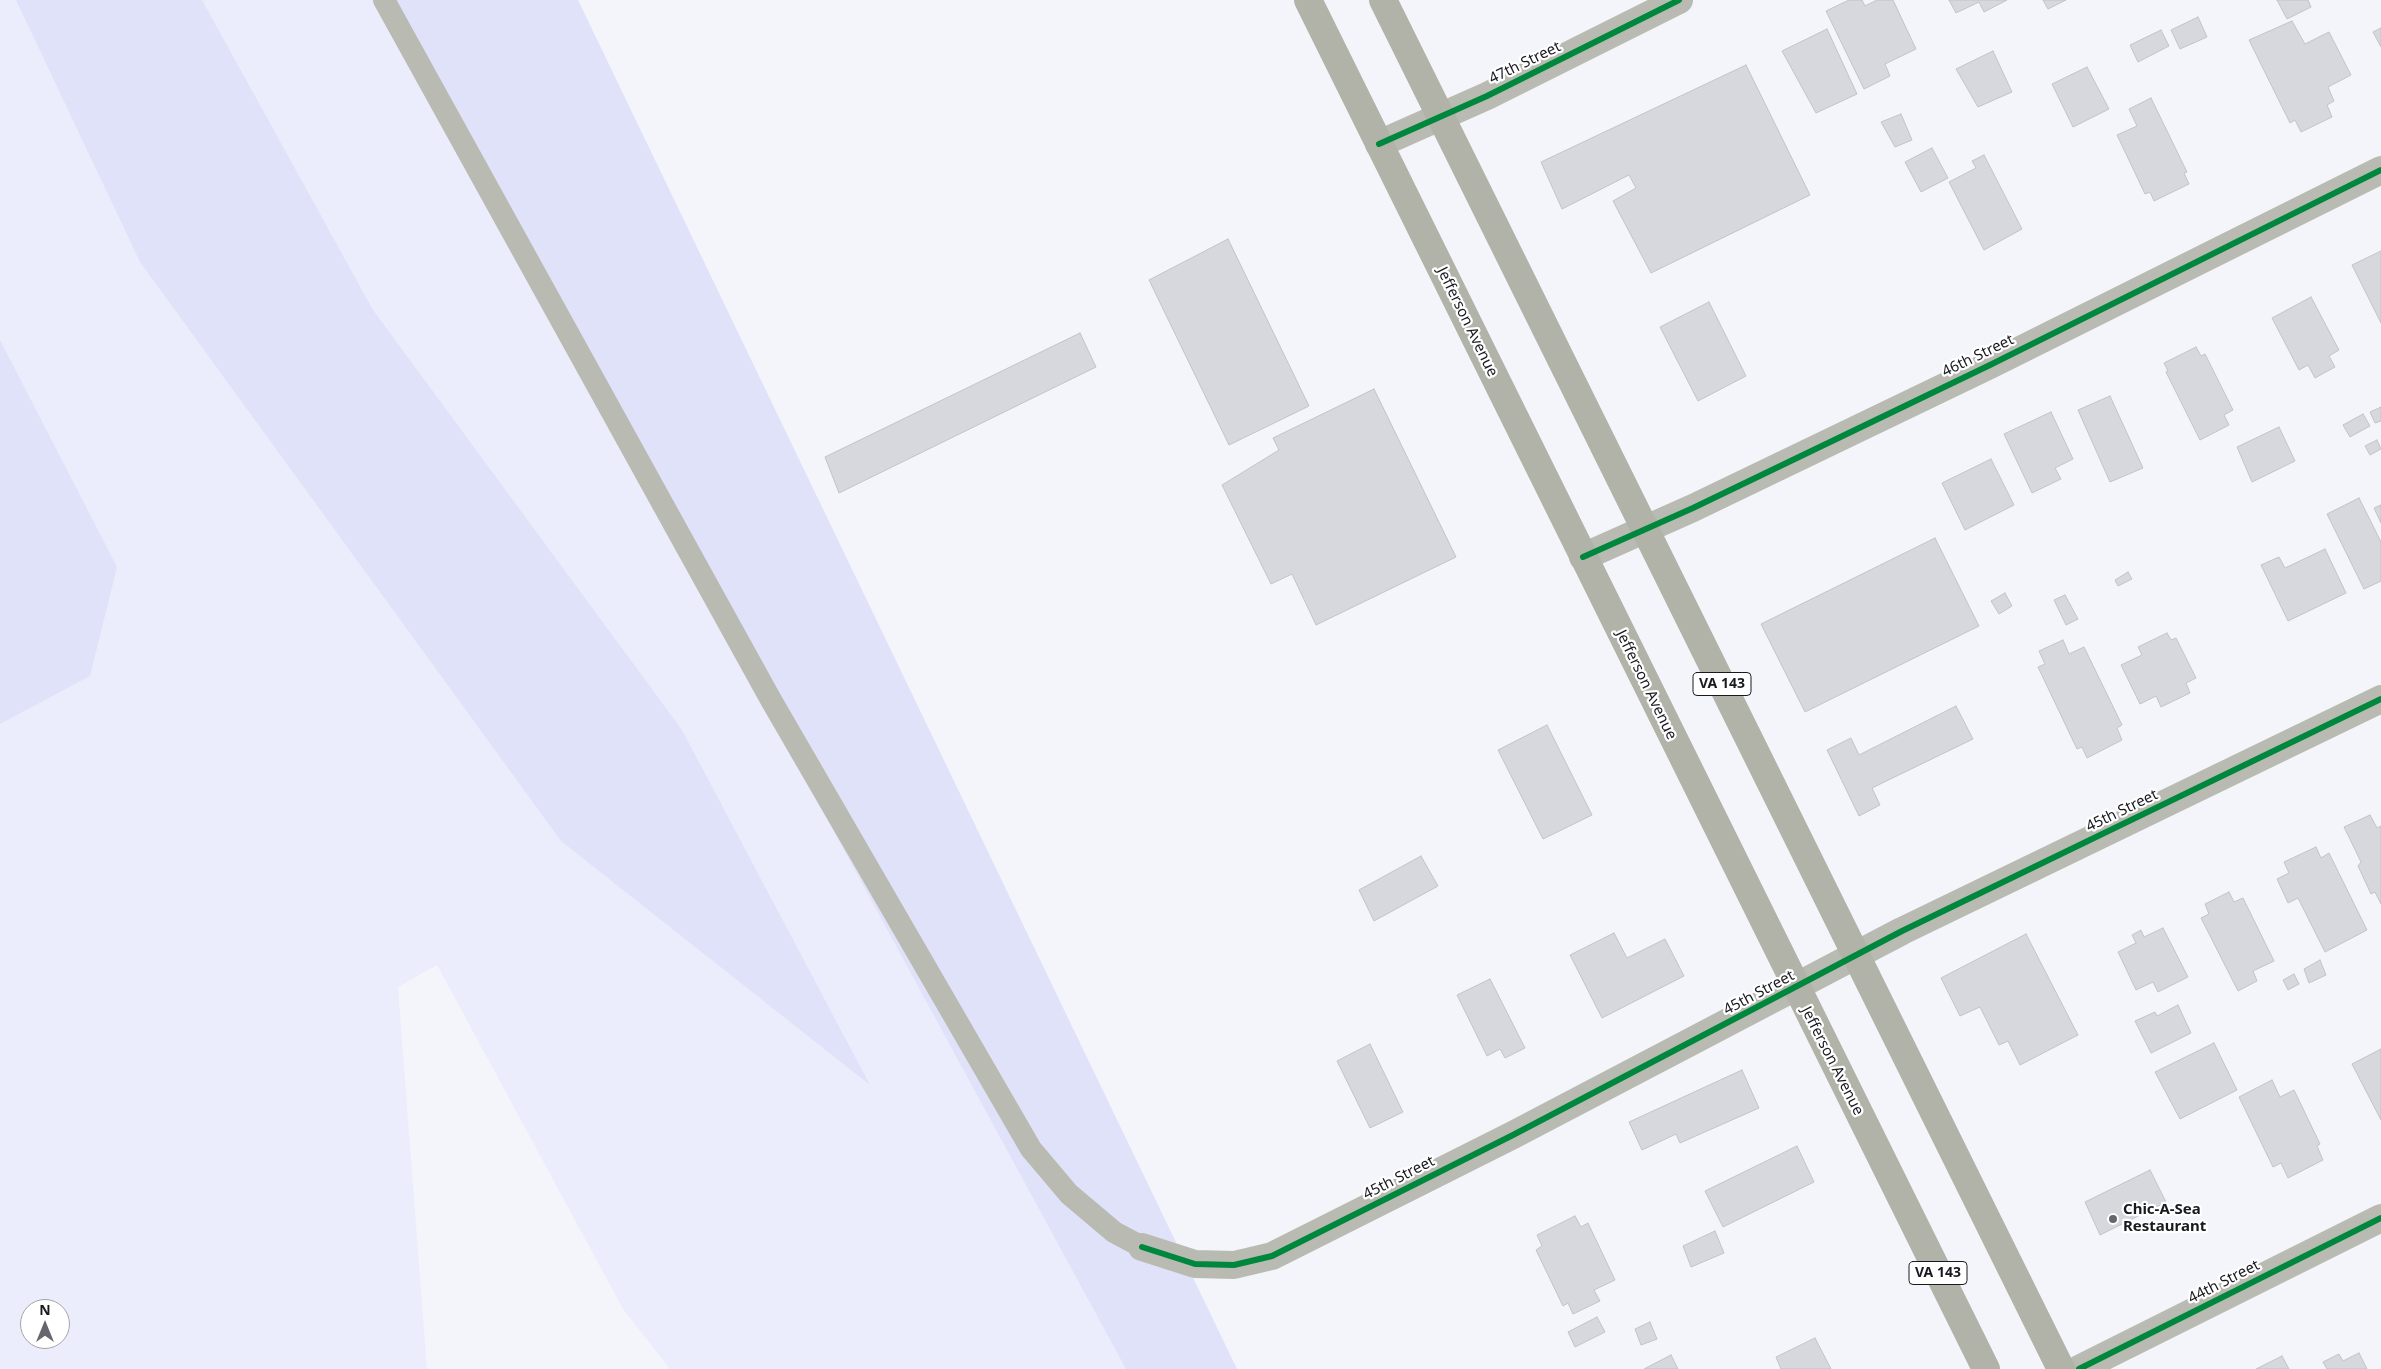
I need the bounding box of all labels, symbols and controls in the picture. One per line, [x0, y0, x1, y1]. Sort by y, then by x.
street label: 47th Street [1486, 38, 1564, 88]
street label: Jefferson Avenue [1433, 264, 1501, 380]
street label: 46th Street [1939, 331, 2017, 381]
street label: Jefferson Avenue [1612, 627, 1680, 743]
road number: VA 143 [1693, 672, 1751, 696]
street label: 45th Street [2083, 786, 2161, 836]
street label: 45th Street [1721, 967, 1797, 1019]
street label: Jefferson Avenue [1797, 1004, 1867, 1118]
street label: 45th Street [1360, 1152, 1438, 1204]
place label: Chic-A-Sea Restaurant [2123, 1201, 2206, 1236]
marker: Chic-A-Sea Restaurant [2107, 1213, 2119, 1225]
street label: 44th Street [2185, 1256, 2263, 1308]
road number: VA 143 [1909, 1262, 1967, 1284]
north arrow [20, 1299, 70, 1349]
text: N [39, 1300, 51, 1319]

